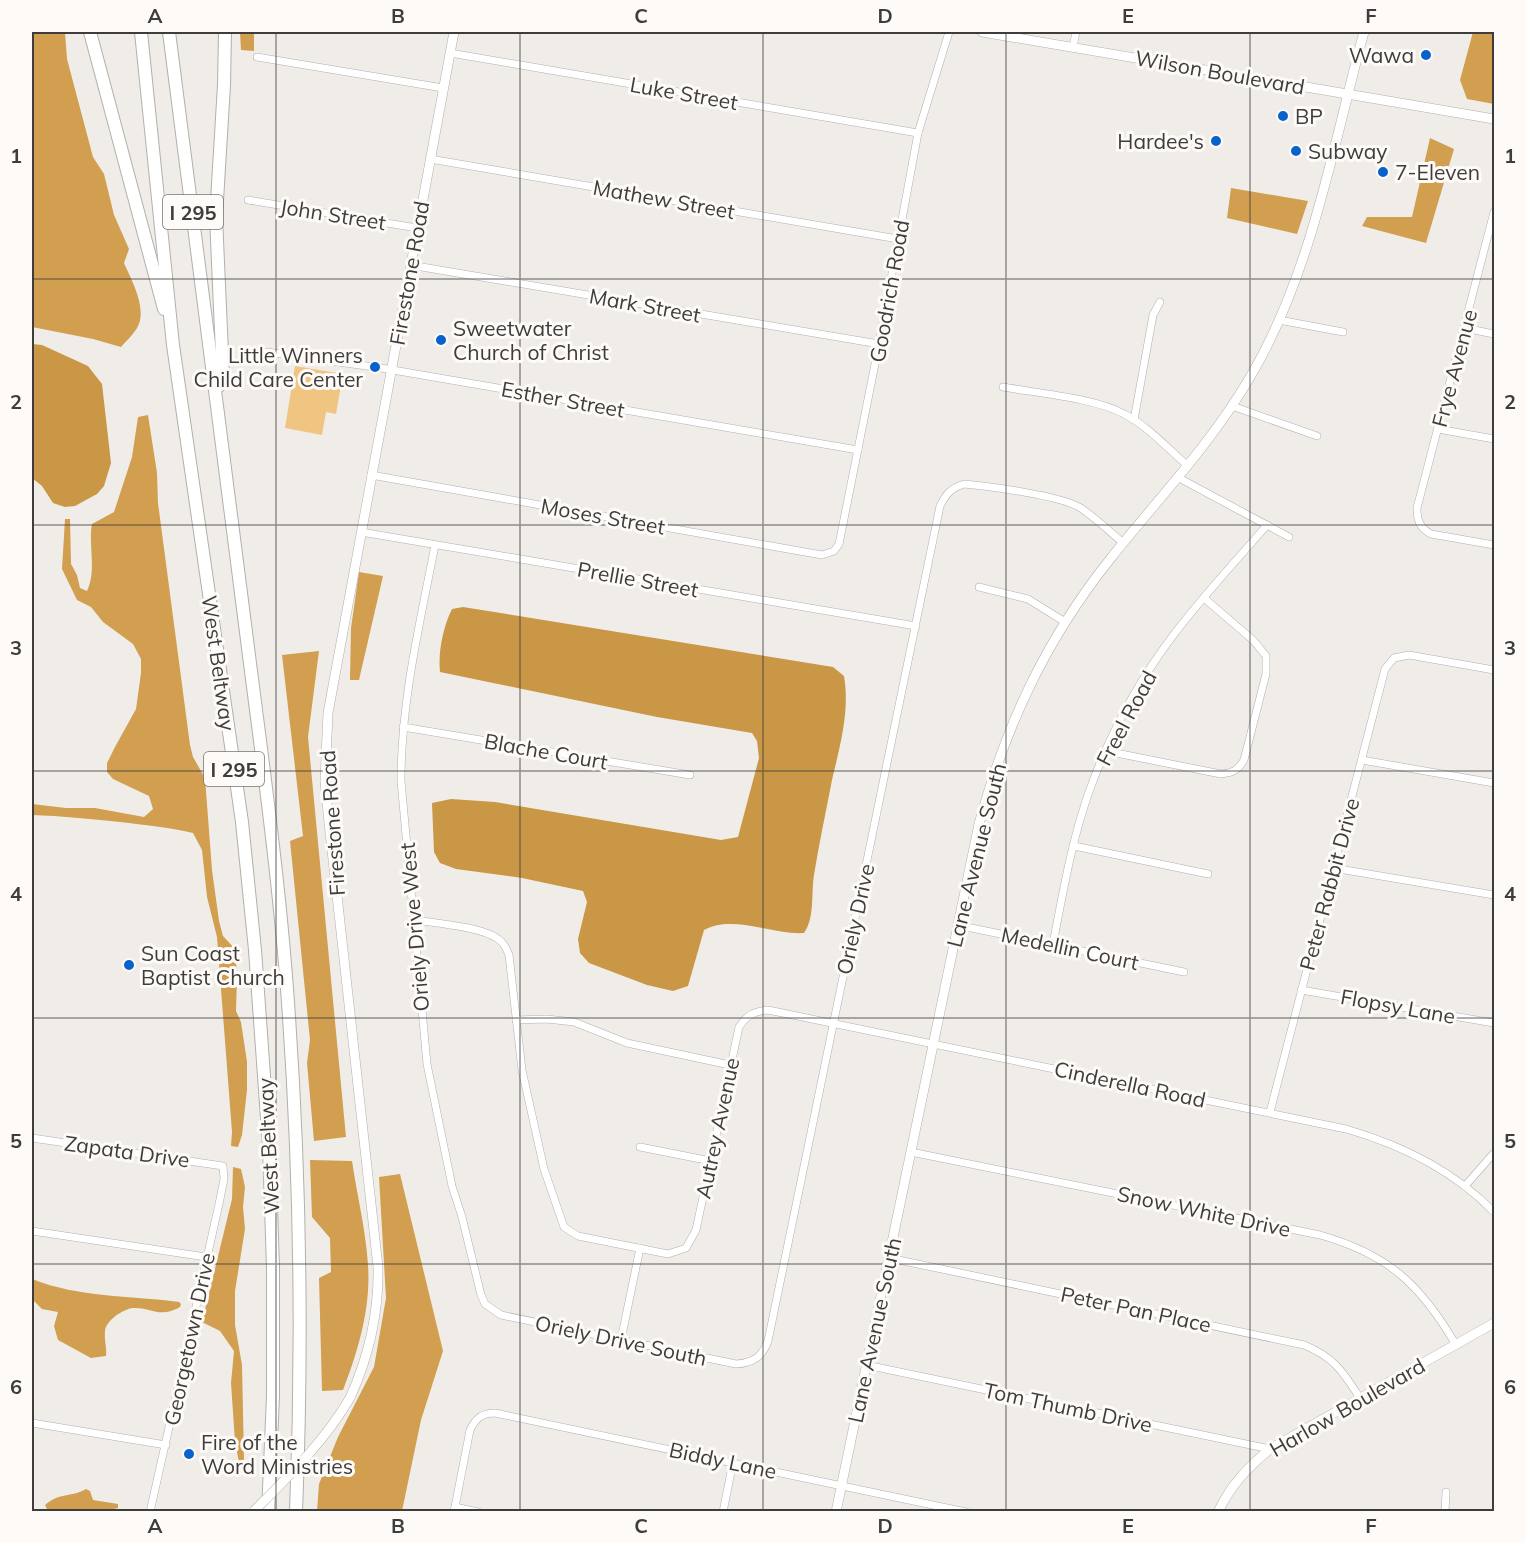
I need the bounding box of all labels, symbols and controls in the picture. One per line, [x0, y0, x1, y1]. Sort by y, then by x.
text: A [148, 3, 163, 28]
text: B [391, 3, 405, 28]
text: C [634, 3, 648, 28]
text: D [877, 3, 893, 28]
text: E [1122, 3, 1134, 28]
text: F [1365, 3, 1377, 28]
place label: Wawa [1349, 42, 1414, 68]
street label: Wilson Boulevard [1133, 44, 1307, 100]
marker: Wawa [1419, 48, 1433, 62]
street label: Luke Street [628, 71, 740, 115]
place label: BP [1295, 103, 1323, 129]
marker: BP [1276, 109, 1290, 123]
place label: Hardee's [1117, 128, 1204, 154]
marker: Hardee's [1209, 134, 1223, 148]
place label: Subway [1308, 138, 1387, 164]
text: 1 [10, 143, 22, 168]
text: 1 [1504, 143, 1516, 168]
marker: Subway [1289, 144, 1303, 158]
place label: 7-Eleven [1395, 159, 1480, 185]
marker: 7-Eleven [1376, 165, 1390, 179]
street label: Mathew Street [591, 174, 737, 224]
street label: John Street [278, 193, 388, 235]
road number: I 295 [163, 195, 223, 229]
street label: Firestone Road [384, 199, 434, 347]
street label: Goodrich Road [864, 218, 914, 364]
street label: Mark Street [587, 282, 703, 328]
street label: Frye Avenue [1426, 306, 1482, 430]
place label: Sweetwater Church of Christ [453, 315, 609, 365]
marker: Sweetwater Church of Christ [434, 333, 448, 347]
place label: Little Winners Child Care Center [194, 342, 363, 392]
marker: Little Winners Child Care Center [368, 360, 382, 374]
street label: Esther Street [499, 375, 627, 423]
text: 2 [10, 389, 22, 414]
text: 2 [1504, 389, 1516, 414]
street label: Moses Street [539, 492, 667, 540]
street label: Prellie Street [575, 556, 701, 602]
street label: West Beltway [197, 594, 241, 732]
text: 3 [10, 635, 22, 660]
text: 3 [1504, 635, 1516, 660]
street label: Freel Road [1090, 666, 1162, 770]
street label: Blache Court [482, 727, 610, 775]
street label: Firestone Road [314, 749, 350, 897]
road number: I 295 [204, 752, 264, 786]
street label: Lane Avenue South [941, 760, 1011, 950]
street label: Peter Rabbit Drive [1294, 795, 1364, 973]
street label: Oriely Drive West [394, 842, 434, 1012]
street label: Oriely Drive [831, 861, 879, 977]
text: 4 [10, 881, 22, 906]
text: 4 [1504, 881, 1516, 906]
street label: Medellin Court [999, 921, 1141, 975]
place label: Sun Coast Baptist Church [141, 940, 285, 990]
marker: Sun Coast Baptist Church [122, 958, 136, 972]
street label: Flopsy Lane [1339, 983, 1457, 1029]
street label: Autrey Avenue [689, 1055, 745, 1201]
street label: Cinderella Road [1052, 1055, 1208, 1113]
street label: West Beltway [251, 1077, 285, 1215]
text: 5 [10, 1128, 22, 1153]
text: 5 [1504, 1128, 1516, 1153]
street label: Zapata Drive [63, 1129, 191, 1173]
street label: Snow White Drive [1115, 1180, 1293, 1242]
street label: Lane Avenue South [842, 1235, 906, 1425]
street label: Georgetown Drive [158, 1250, 220, 1428]
street label: Peter Pan Place [1059, 1280, 1213, 1338]
street label: Oriely Drive South [533, 1309, 709, 1371]
street label: Harlow Boulevard [1265, 1352, 1429, 1462]
text: 6 [10, 1374, 22, 1399]
text: 6 [1504, 1374, 1516, 1399]
street label: Tom Thumb Drive [981, 1376, 1155, 1438]
place label: Fire of the Word Ministries [201, 1429, 353, 1479]
street label: Biddy Lane [667, 1436, 779, 1484]
marker: Fire of the Word Ministries [182, 1447, 196, 1461]
text: A [148, 1513, 163, 1538]
text: B [391, 1513, 405, 1538]
text: C [634, 1513, 648, 1538]
text: D [877, 1513, 893, 1538]
text: E [1122, 1513, 1134, 1538]
text: F [1365, 1513, 1377, 1538]

